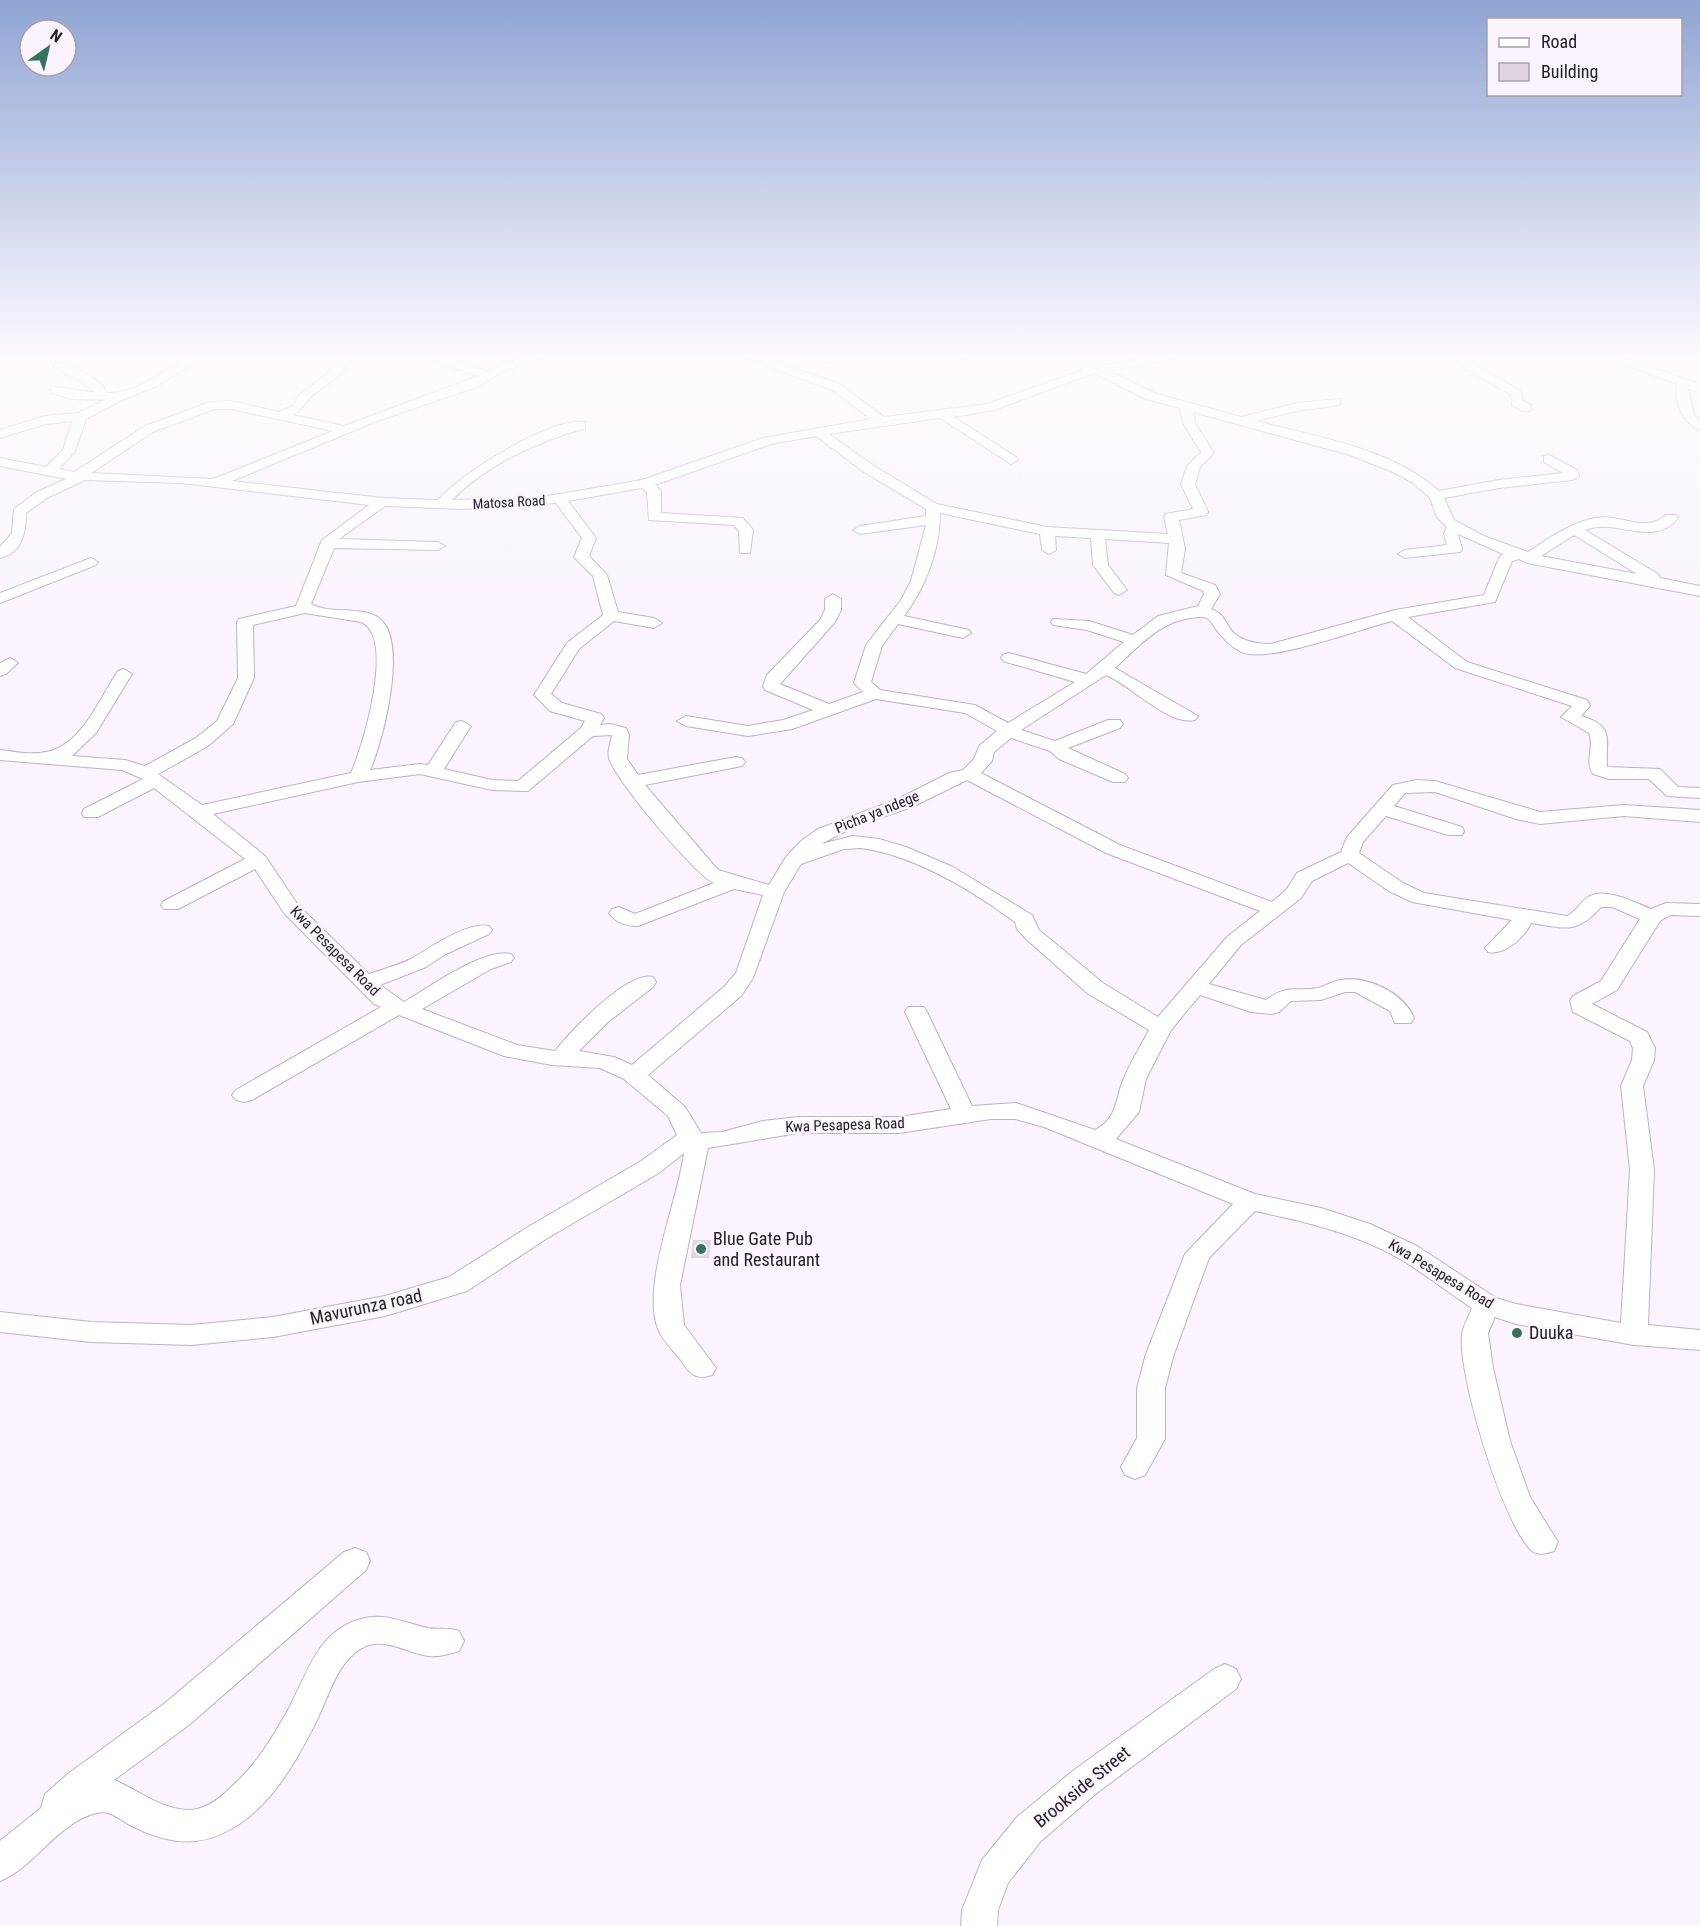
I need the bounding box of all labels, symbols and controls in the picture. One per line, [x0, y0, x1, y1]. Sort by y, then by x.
north arrow [18, 18, 78, 78]
legend [1487, 18, 1682, 96]
text: N [47, 25, 65, 47]
text: Road [1541, 31, 1577, 52]
text: Building [1541, 61, 1598, 82]
street label: Matosa Road [472, 492, 546, 512]
street label: Picha ya ndege [832, 787, 922, 837]
street label: Kwa Pesapesa Road [286, 902, 384, 1000]
street label: Kwa Pesapesa Road [785, 1114, 905, 1136]
place label: Blue Gate Pub and Restaurant [713, 1228, 820, 1270]
street label: Kwa Pesapesa Road [1385, 1236, 1497, 1312]
marker: Blue Gate Pub and Restaurant [694, 1242, 708, 1256]
street label: Mavurunza road [308, 1284, 424, 1329]
place label: Duuka [1529, 1322, 1573, 1343]
marker: Duuka [1510, 1326, 1524, 1340]
street label: Brookside Street [1029, 1742, 1134, 1832]

